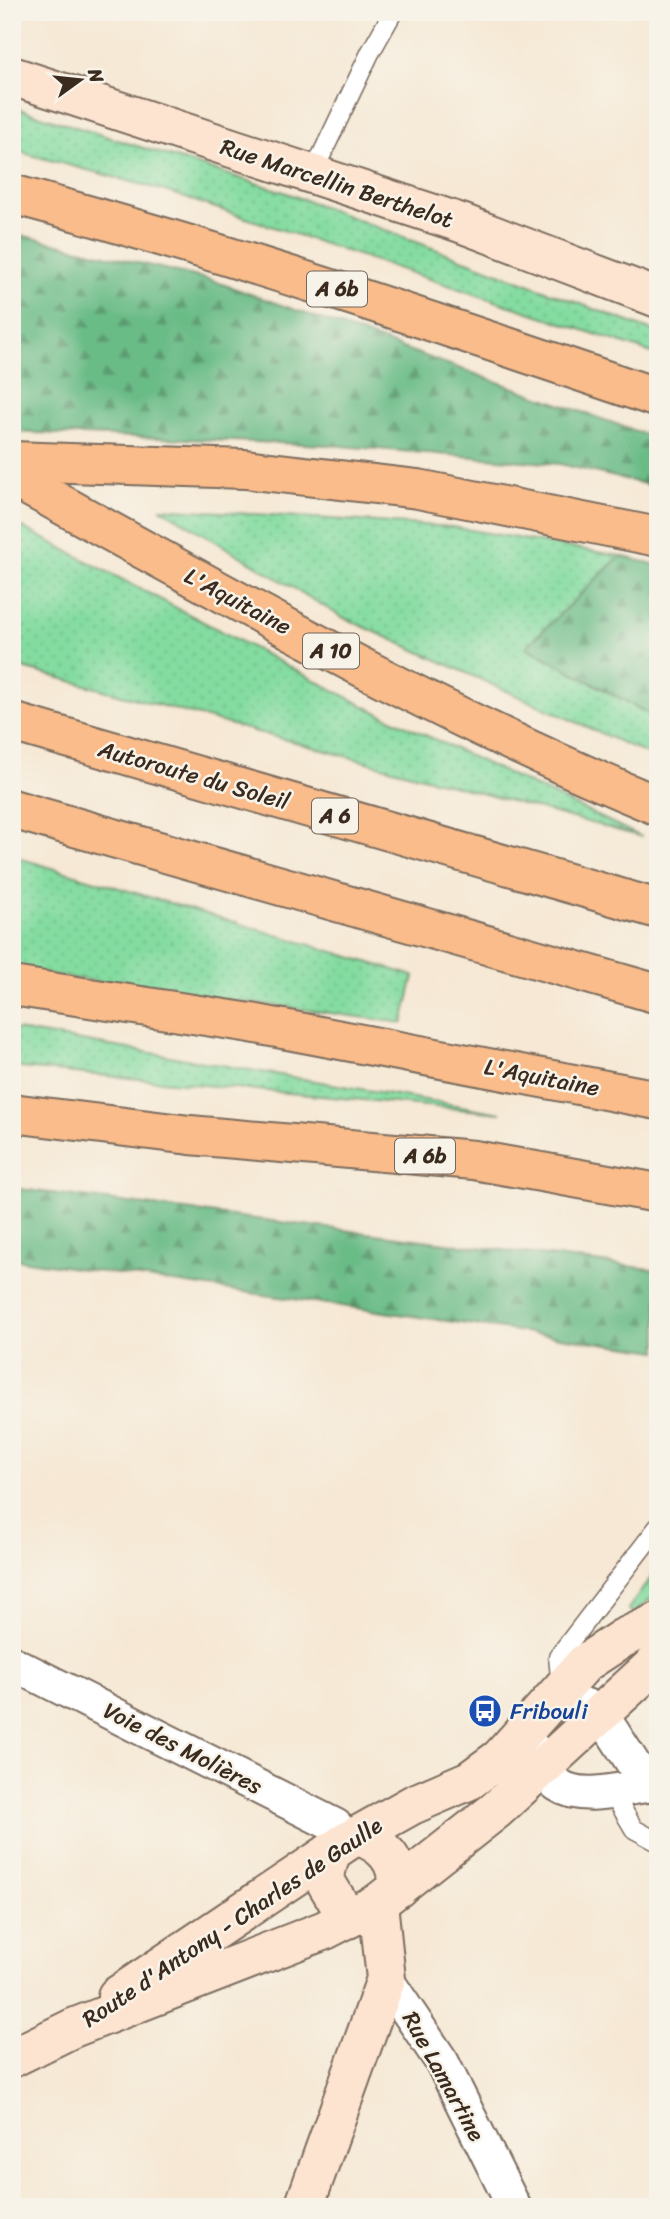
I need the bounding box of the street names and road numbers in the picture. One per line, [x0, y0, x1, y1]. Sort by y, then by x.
street label: Rue Marcellin Berthelot [215, 126, 459, 241]
road number: A 6b [307, 272, 367, 306]
street label: L'Aquitaine [177, 556, 299, 647]
road number: A 10 [303, 634, 359, 668]
street label: Autoroute du Soleil [92, 728, 295, 822]
road number: A 6 [312, 798, 358, 834]
street label: L'Aquitaine [481, 1046, 603, 1109]
road number: A 6b [395, 1138, 455, 1174]
street label: Voie des Molières [96, 1691, 270, 1806]
street label: Route d'Antony - Charles de Gaulle [73, 1806, 391, 2039]
street label: Rue Lamartine [391, 2003, 496, 2149]

